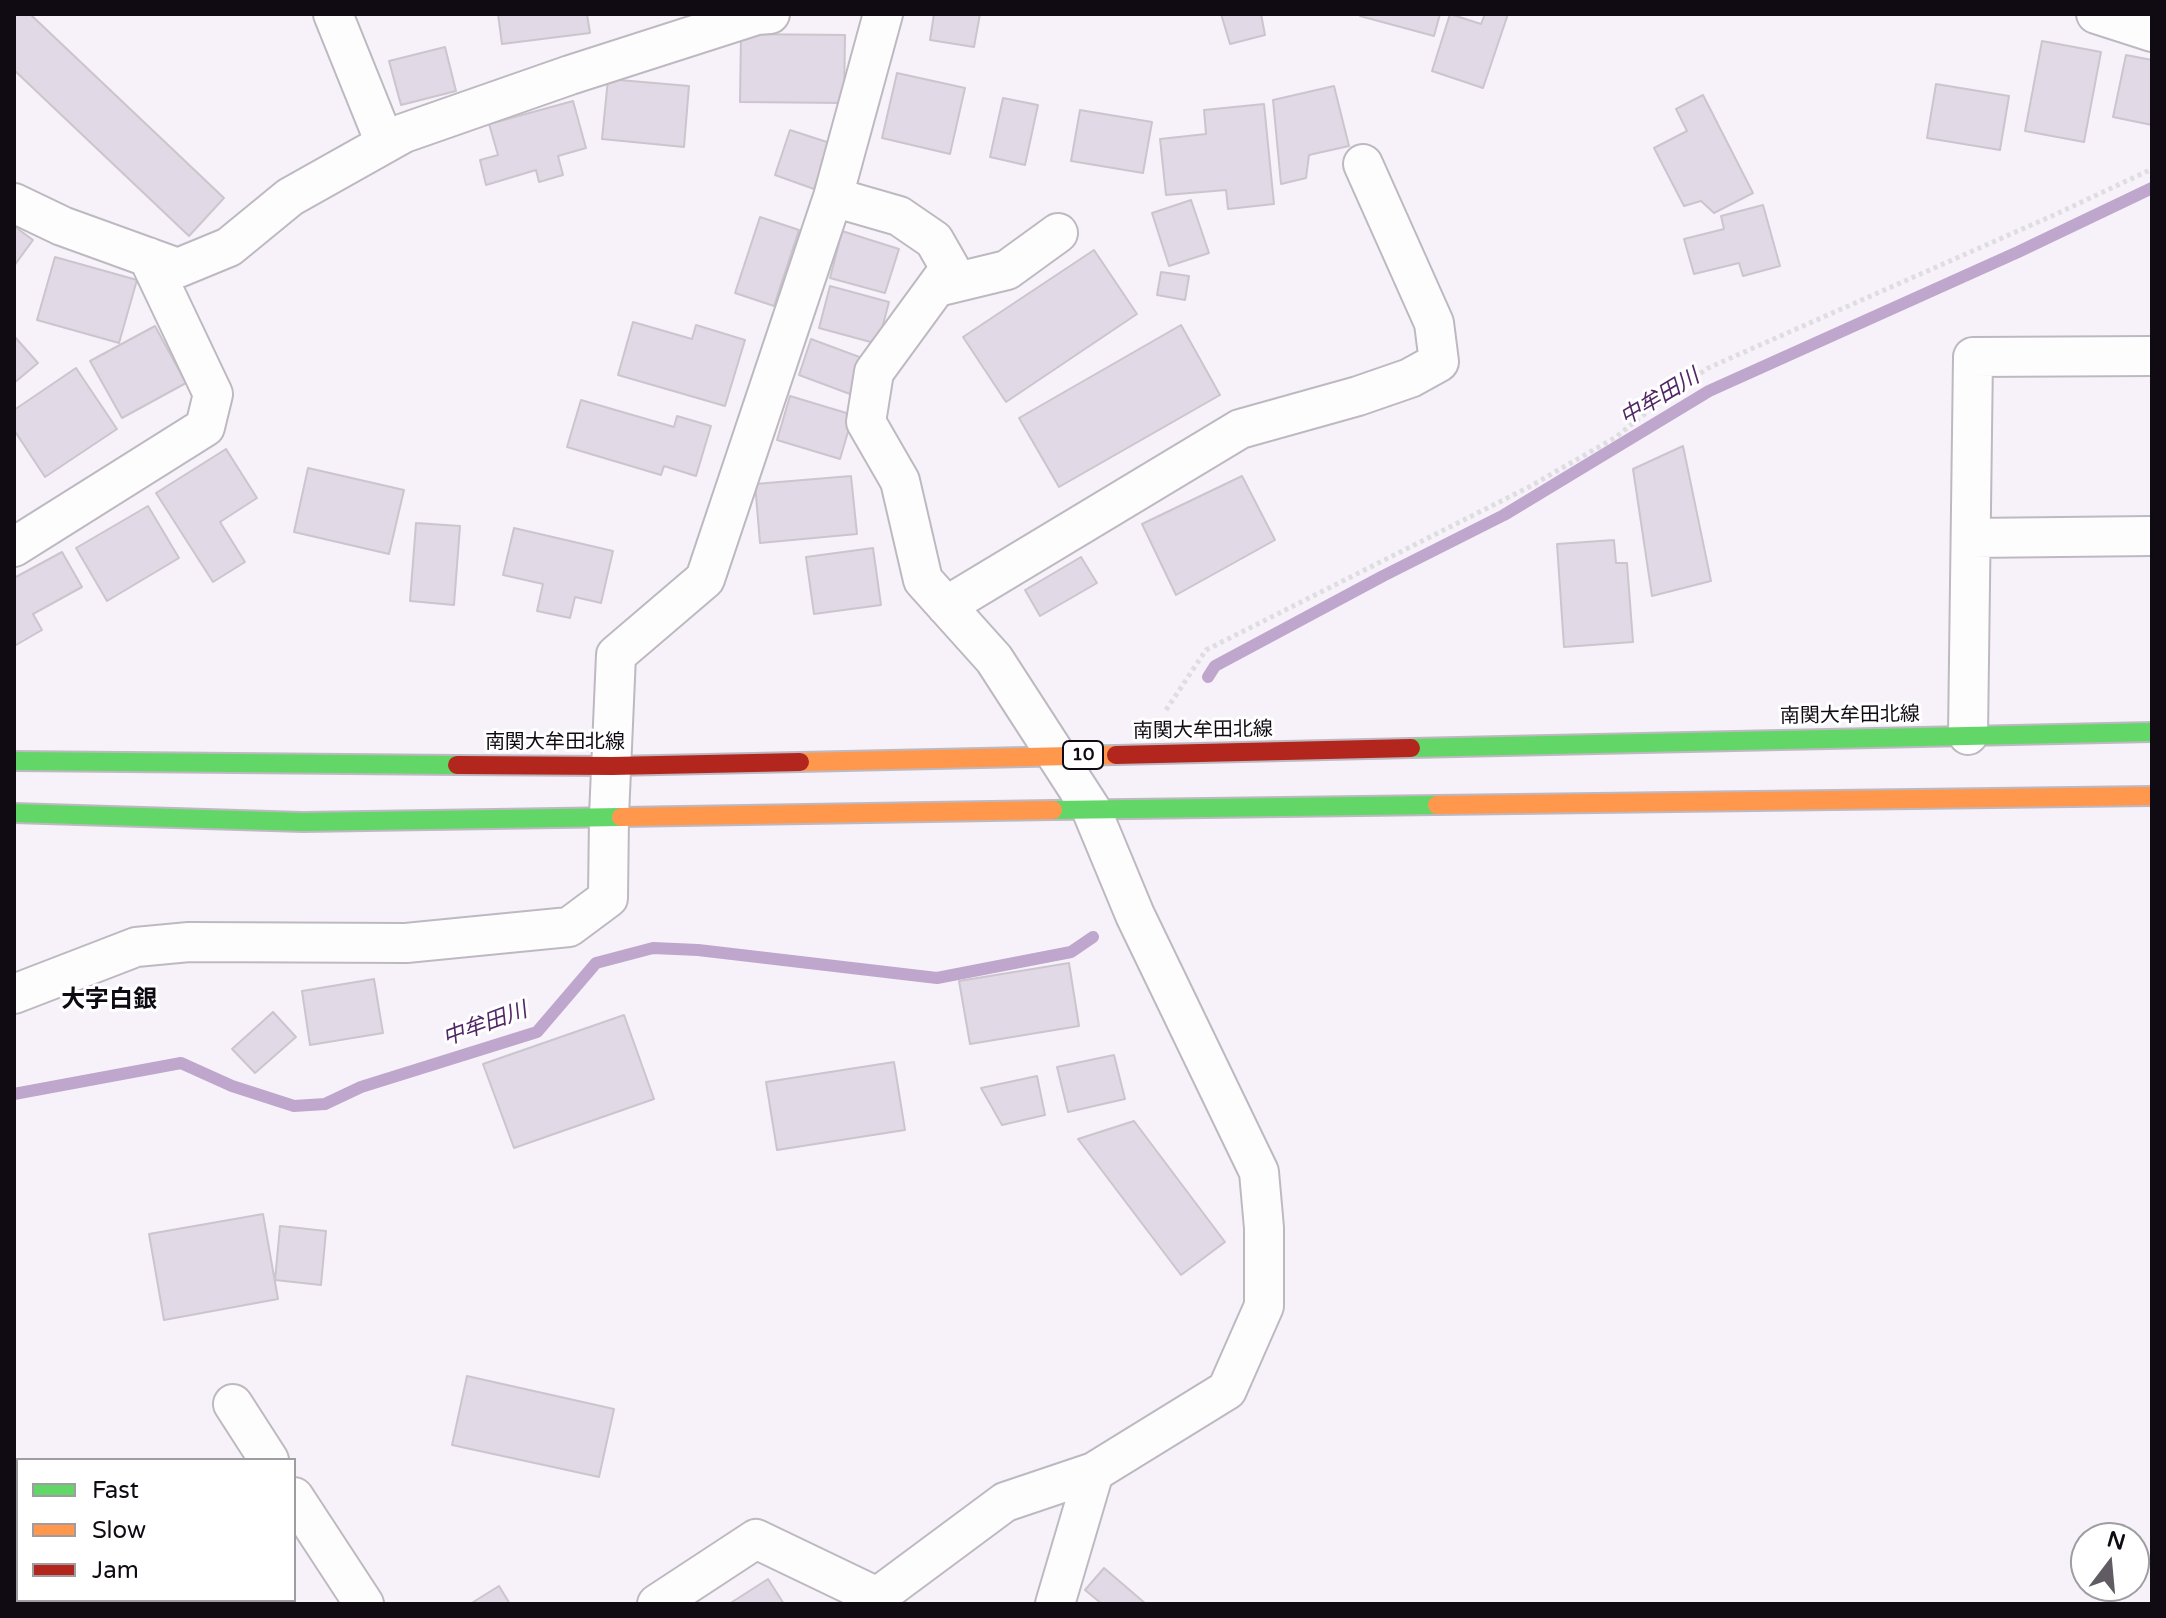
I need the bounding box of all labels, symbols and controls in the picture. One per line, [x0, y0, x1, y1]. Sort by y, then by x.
water label: 中牟田川 [1615, 364, 1705, 432]
street label: 南関大牟田北線 [1780, 703, 1920, 729]
street label: 南関大牟田北線 [1133, 718, 1273, 744]
street label: 南関大牟田北線 [485, 731, 625, 755]
road number: 10 [1063, 741, 1103, 769]
district label: 大字白銀 [61, 987, 157, 1015]
water label: 中牟田川 [439, 998, 531, 1052]
legend [16, 1458, 296, 1602]
text: Fast [92, 1476, 139, 1505]
text: Slow [92, 1516, 146, 1545]
north arrow [2070, 1522, 2150, 1602]
text: N [2104, 1526, 2128, 1556]
text: Jam [92, 1556, 139, 1585]

